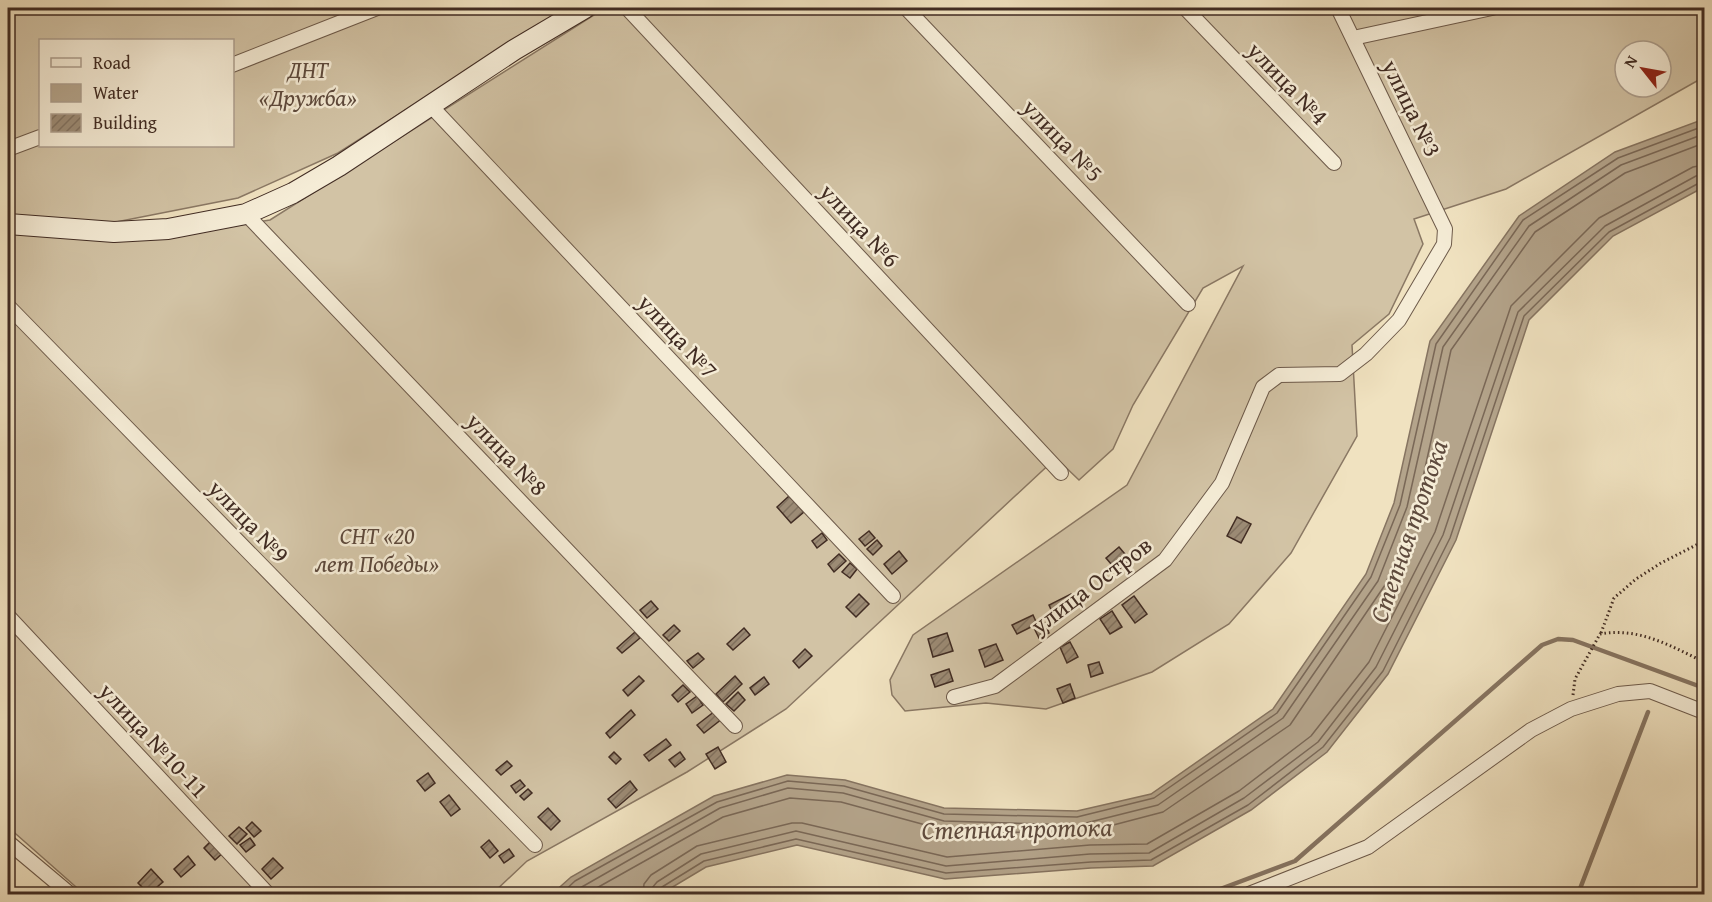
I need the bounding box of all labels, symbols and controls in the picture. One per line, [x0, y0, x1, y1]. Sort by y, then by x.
street label: улица №4 [1238, 33, 1337, 133]
legend [39, 39, 234, 147]
north arrow [1613, 39, 1673, 99]
text: Road [93, 49, 131, 76]
text: N [1617, 50, 1643, 72]
park label: ДНТ «Дружба» [259, 52, 357, 115]
street label: улица №3 [1373, 53, 1451, 163]
text: Water [93, 79, 139, 106]
street label: улица №5 [1013, 90, 1112, 190]
text: Building [93, 109, 157, 136]
street label: улица №6 [811, 174, 908, 275]
street label: улица №7 [629, 285, 726, 386]
street label: улица №8 [457, 404, 556, 504]
water label: Степная протока [1359, 434, 1457, 627]
street label: улица №9 [199, 471, 298, 571]
park label: СНТ «20 лет Победы» [315, 518, 439, 581]
street label: улица Остров [1022, 528, 1159, 643]
street label: улица №10-11 [90, 674, 217, 806]
water label: Степная протока [921, 807, 1113, 849]

